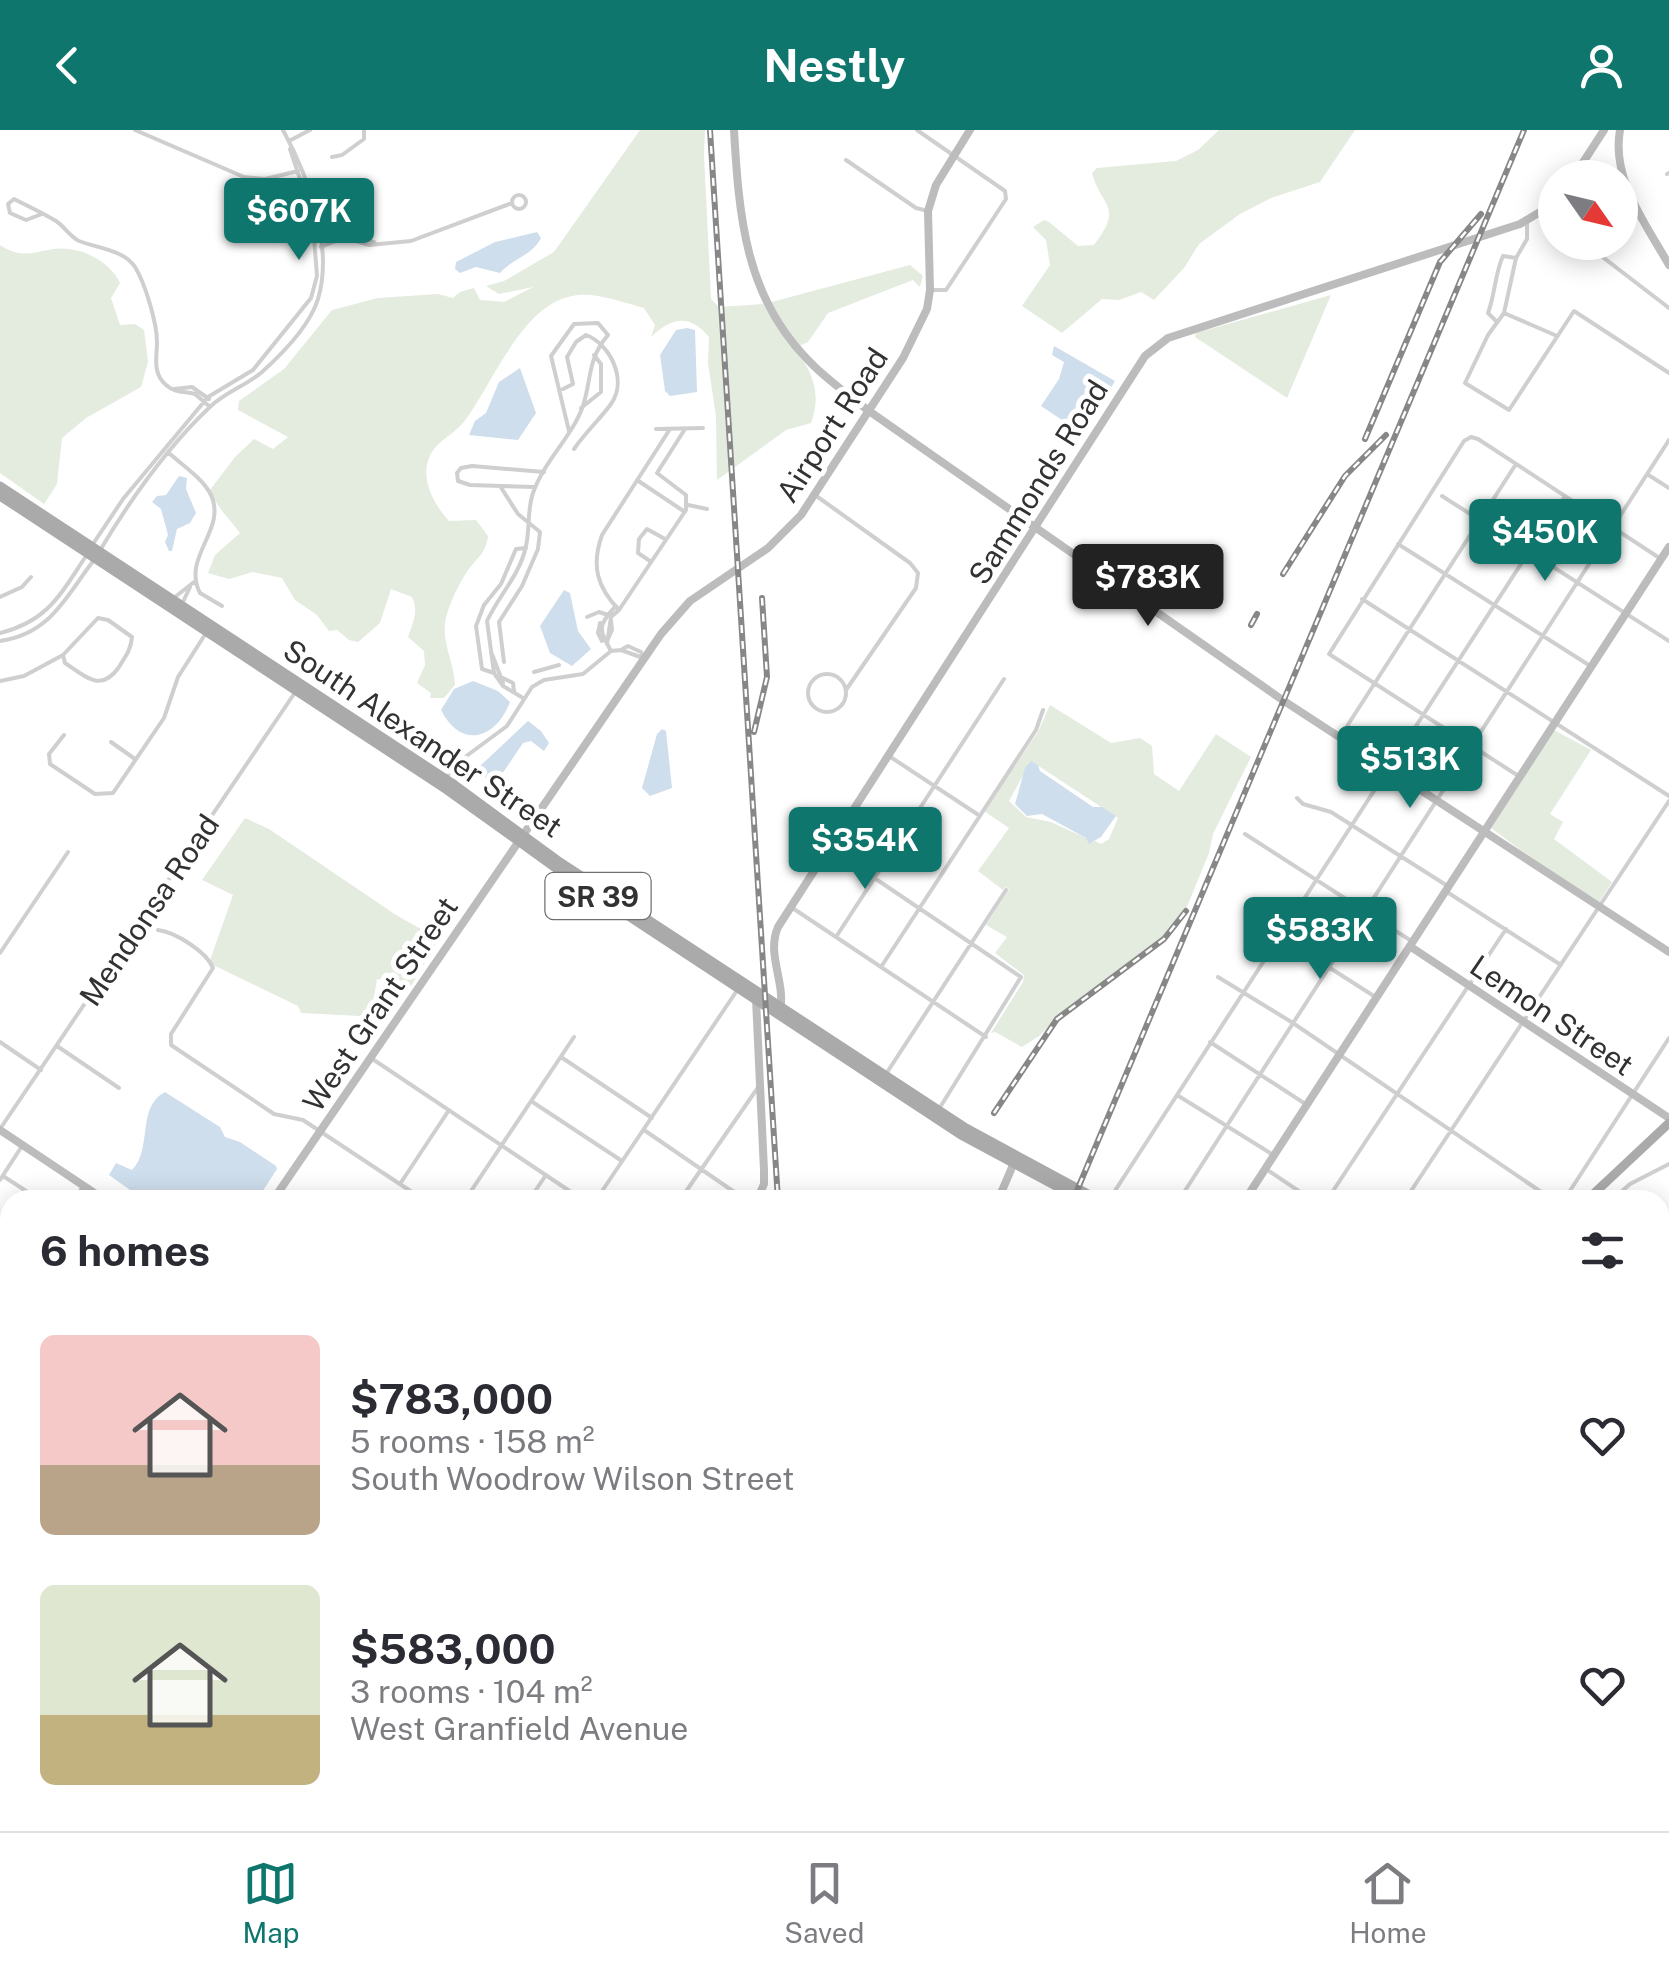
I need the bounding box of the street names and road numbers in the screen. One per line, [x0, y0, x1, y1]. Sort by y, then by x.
street label: Airport Road [769, 341, 895, 509]
street label: Sammonds Road [961, 373, 1115, 591]
street label: South Alexander Street [277, 631, 569, 845]
street label: Mendonsa Road [72, 808, 226, 1012]
road number: SR 39 [546, 873, 650, 919]
street label: West Grant Street [295, 890, 465, 1118]
street label: Lemon Street [1464, 947, 1640, 1083]

